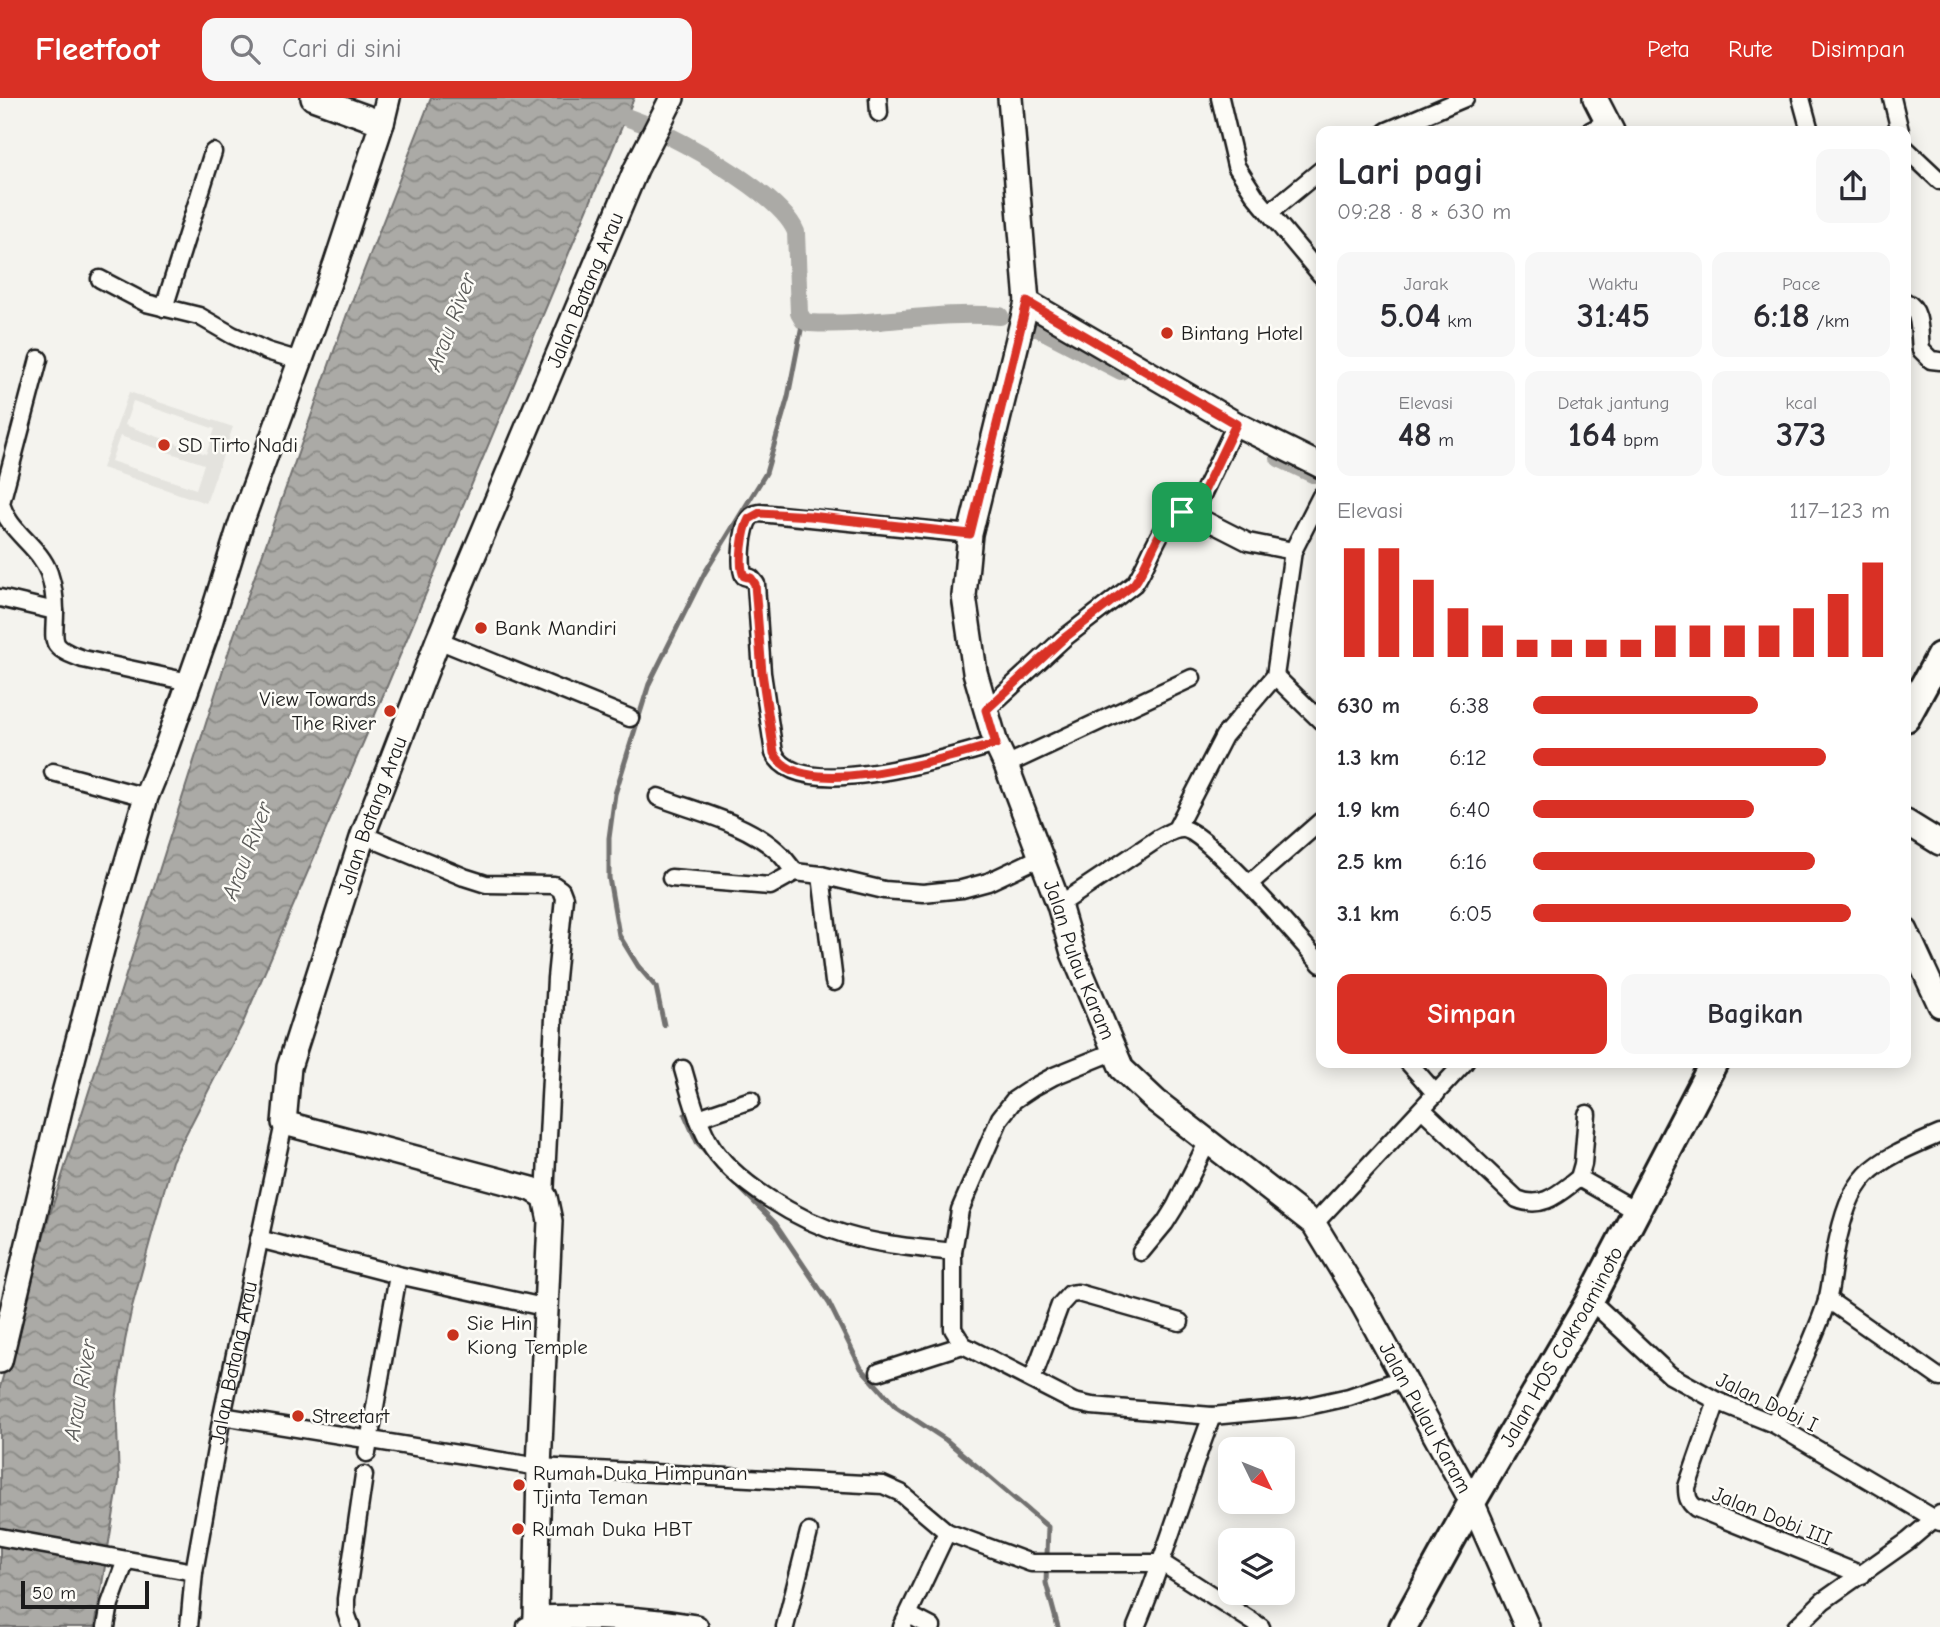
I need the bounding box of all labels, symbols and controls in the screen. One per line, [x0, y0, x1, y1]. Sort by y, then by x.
search box [202, 18, 692, 81]
text: Fleetfoot [35, 30, 160, 68]
icon: search [226, 30, 264, 68]
text: Cari di sini [282, 34, 402, 64]
text: Peta [1647, 35, 1690, 63]
text: Rute [1728, 35, 1773, 63]
text: Disimpan [1811, 35, 1905, 63]
button: share [1816, 149, 1890, 223]
text: Lari pagi [1337, 150, 1483, 194]
text: 09:28 · 8 × 630 m [1337, 198, 1511, 225]
street label: Jalan Batang Arau [542, 209, 628, 371]
water label: Arau River [420, 268, 482, 376]
text: Jarak [1403, 273, 1448, 295]
text: Waktu [1589, 273, 1638, 295]
text: Pace [1782, 273, 1820, 295]
text: 5.04 [1380, 295, 1441, 336]
text: 31:45 [1577, 295, 1650, 336]
text: 6:18 [1753, 295, 1810, 336]
text: km [1441, 310, 1472, 332]
text: /km [1810, 310, 1850, 332]
place label: Bintang Hotel [1181, 321, 1303, 345]
marker: Bintang Hotel [1159, 325, 1175, 341]
text: Elevasi [1398, 392, 1453, 414]
text: Detak jantung [1557, 392, 1670, 414]
text: kcal [1785, 392, 1817, 414]
text: 48 [1398, 414, 1432, 455]
text: 164 [1568, 414, 1617, 455]
text: 373 [1776, 414, 1826, 455]
text: m [1432, 429, 1454, 451]
text: bpm [1617, 429, 1659, 451]
place label: SD Tirto Nadi [178, 433, 298, 457]
marker: SD Tirto Nadi [156, 437, 172, 453]
pin [1152, 482, 1212, 542]
icon: arrive [1163, 493, 1201, 531]
text: Elevasi [1337, 497, 1403, 524]
text: 117–123 m [1789, 497, 1890, 524]
place label: Bank Mandiri [495, 616, 617, 640]
marker: Bank Mandiri [473, 620, 489, 636]
place label: View Towards The River [259, 687, 377, 735]
text: 630 m [1337, 692, 1400, 719]
text: 6:38 [1449, 692, 1489, 719]
marker: View Towards The River [382, 703, 398, 719]
street label: Jalan Batang Arau [333, 733, 412, 897]
text: 1.3 km [1337, 744, 1399, 771]
text: 6:12 [1449, 744, 1487, 771]
text: 1.9 km [1337, 796, 1400, 823]
text: 6:40 [1449, 796, 1491, 823]
water label: Arau River [216, 797, 278, 905]
text: 2.5 km [1337, 848, 1403, 875]
text: 6:16 [1449, 848, 1487, 875]
street label: Jalan Pulau Karam [1039, 876, 1120, 1043]
text: 3.1 km [1337, 900, 1399, 927]
text: 6:05 [1449, 900, 1492, 927]
button: Simpan [1337, 974, 1607, 1054]
button: Bagikan [1621, 974, 1890, 1054]
street label: Jalan HOS Cokroaminoto [1495, 1242, 1628, 1451]
street label: Jalan Batang Arau [205, 1279, 262, 1446]
place label: Sie Hin Kiong Temple [467, 1311, 588, 1359]
marker: Sie Hin Kiong Temple [445, 1327, 461, 1343]
water label: Arau River [58, 1336, 102, 1444]
street label: Jalan Pulau Karam [1374, 1338, 1477, 1497]
street label: Jalan Dobi I [1712, 1367, 1822, 1437]
place label: Streetart [312, 1404, 390, 1428]
marker: Streetart [290, 1408, 306, 1424]
north arrow [1218, 1437, 1295, 1514]
map controls [1218, 1437, 1295, 1605]
place label: Rumah Duka Himpunan Tjinta Teman [533, 1461, 748, 1509]
marker: Rumah Duka Himpunan Tjinta Teman [511, 1477, 527, 1493]
street label: Jalan Dobi III [1709, 1481, 1835, 1551]
place label: Rumah Duka HBT [532, 1517, 692, 1541]
marker: Rumah Duka HBT [510, 1521, 526, 1537]
button: layers [1218, 1528, 1295, 1605]
scale bar [21, 1578, 149, 1610]
text: 50 m [32, 1582, 76, 1604]

